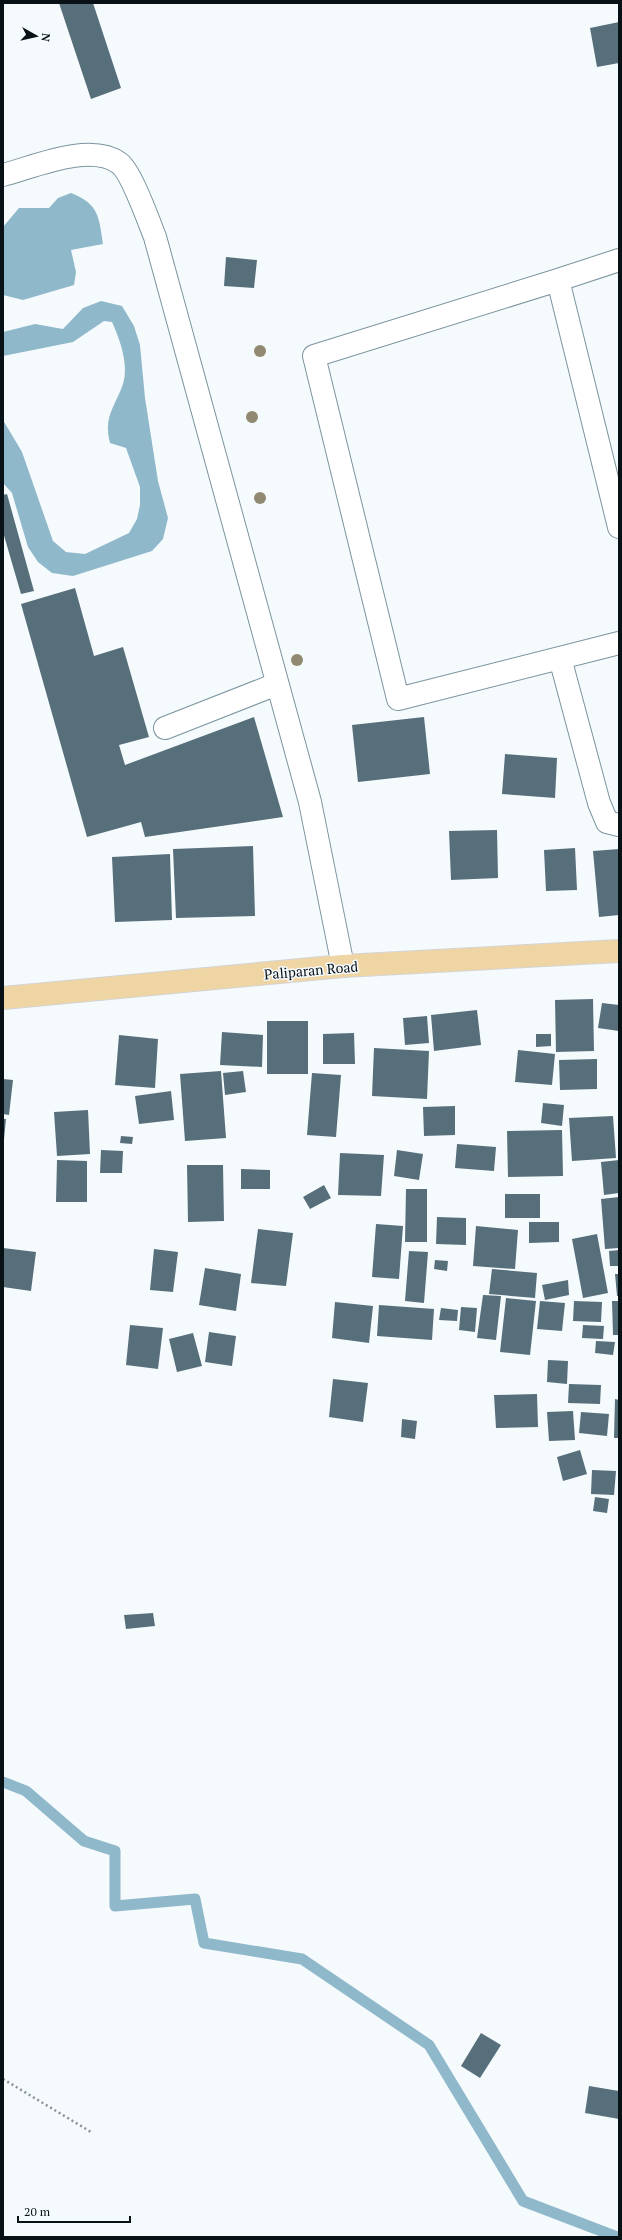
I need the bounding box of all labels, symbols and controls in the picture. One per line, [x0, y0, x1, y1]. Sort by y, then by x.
north arrow [16, 16, 56, 56]
text: N [38, 32, 53, 43]
street label: Paliparan Road [263, 956, 359, 984]
scale bar [18, 2198, 130, 2224]
text: 20 m [24, 2204, 51, 2219]

